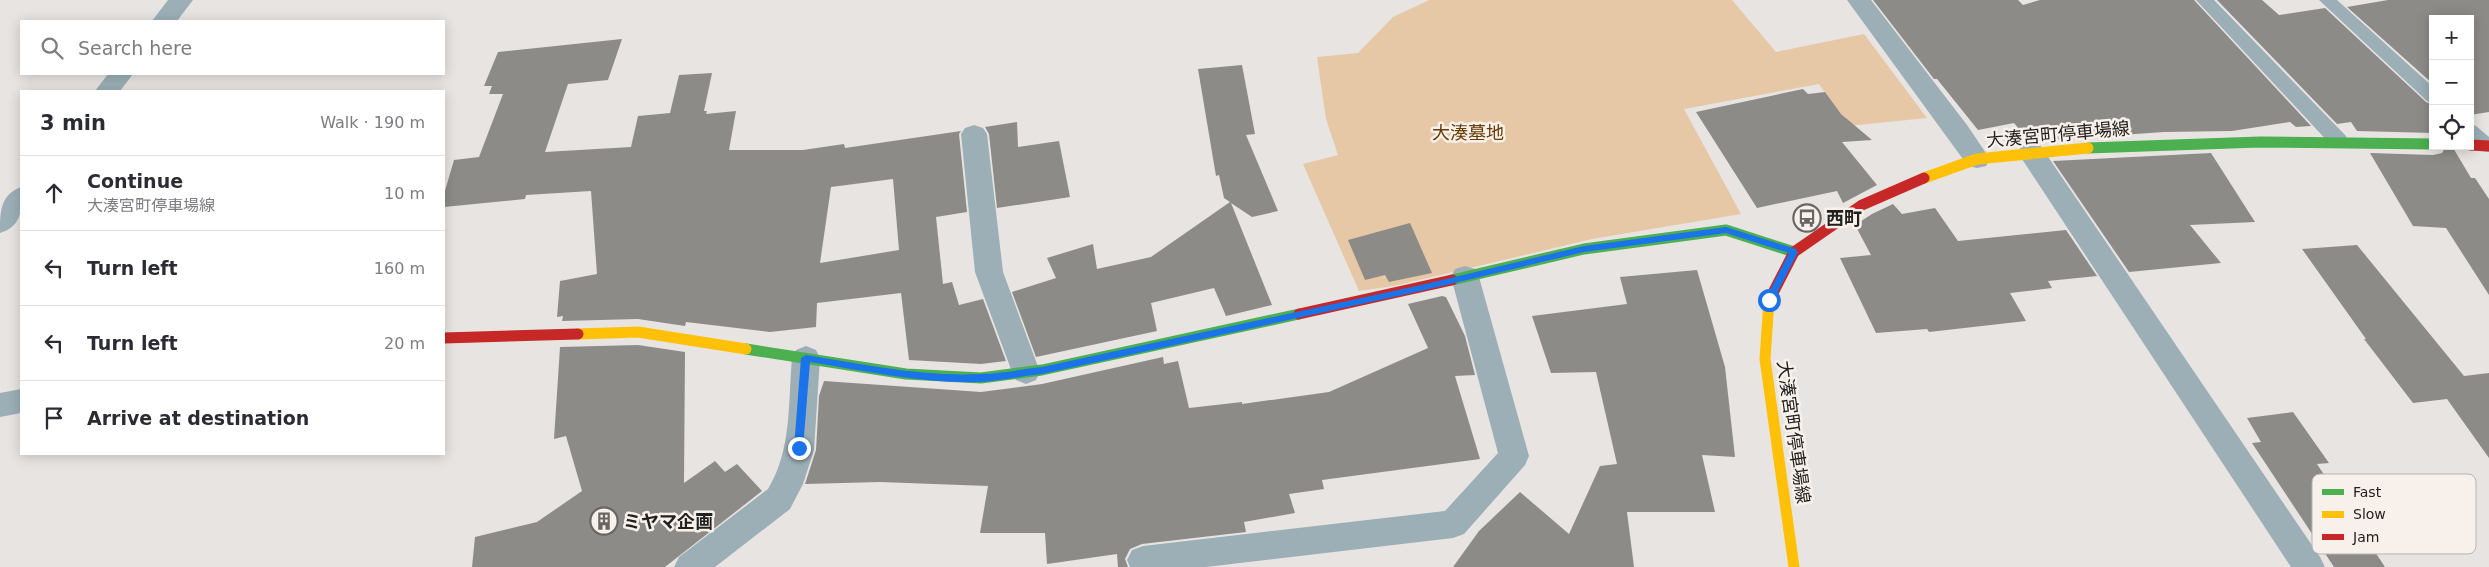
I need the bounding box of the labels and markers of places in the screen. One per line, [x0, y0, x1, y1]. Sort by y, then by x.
bus stop icon: 西町 [1792, 203, 1822, 233]
place label: 西町 [1826, 208, 1862, 229]
building icon: ミヤマ企画 [589, 506, 619, 536]
place label: ミヤマ企画 [623, 511, 713, 532]

